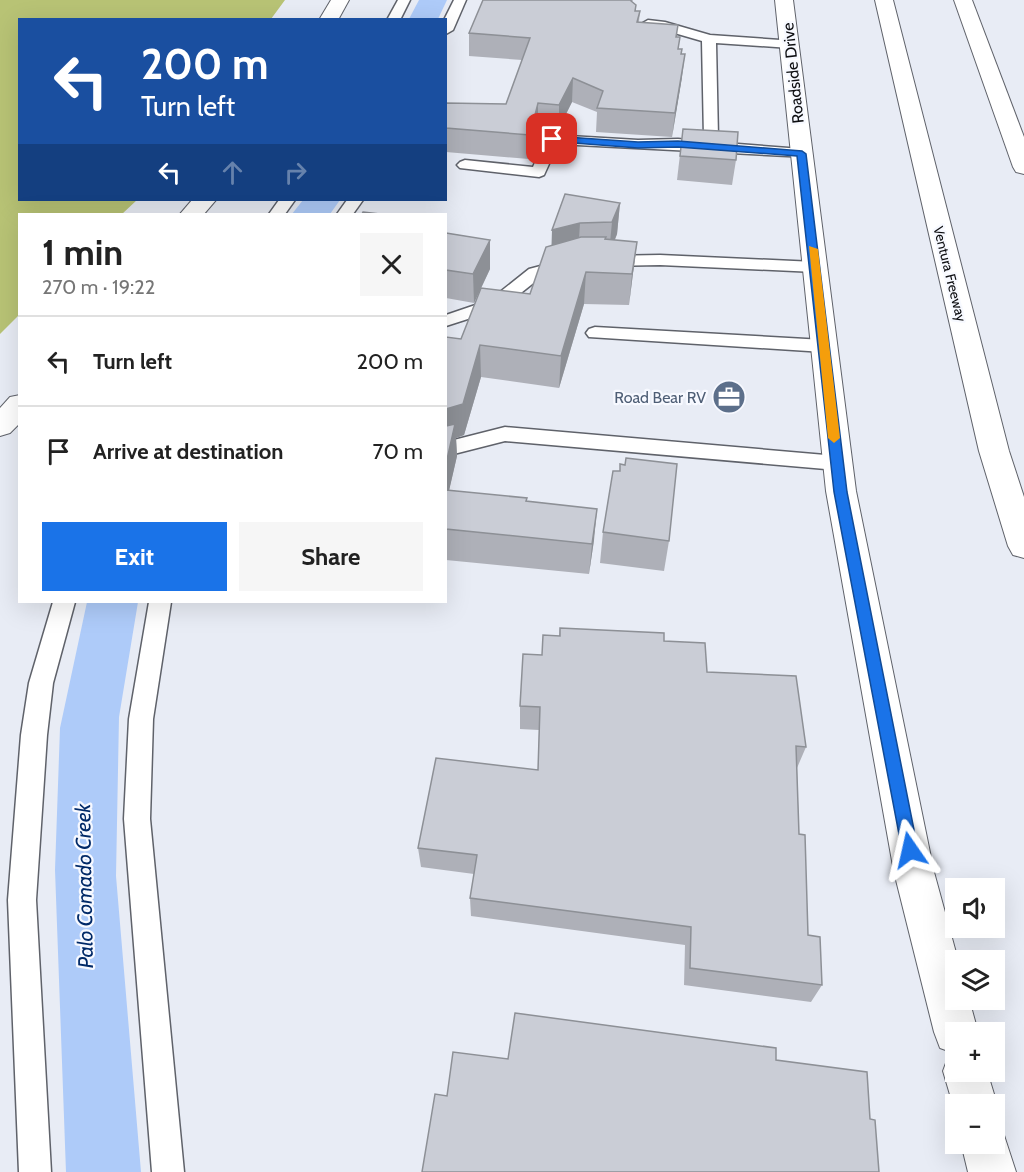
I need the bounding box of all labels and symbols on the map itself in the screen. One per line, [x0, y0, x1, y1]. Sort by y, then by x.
street label: Roadside Drive [778, 22, 808, 124]
pin [526, 113, 577, 164]
street label: Ventura Freeway [929, 224, 971, 324]
office icon: Road Bear RV [711, 379, 747, 415]
place label: Road Bear RV [614, 388, 706, 407]
water label: Palo Comado Creek [70, 802, 98, 969]
position arrow [878, 818, 942, 882]

